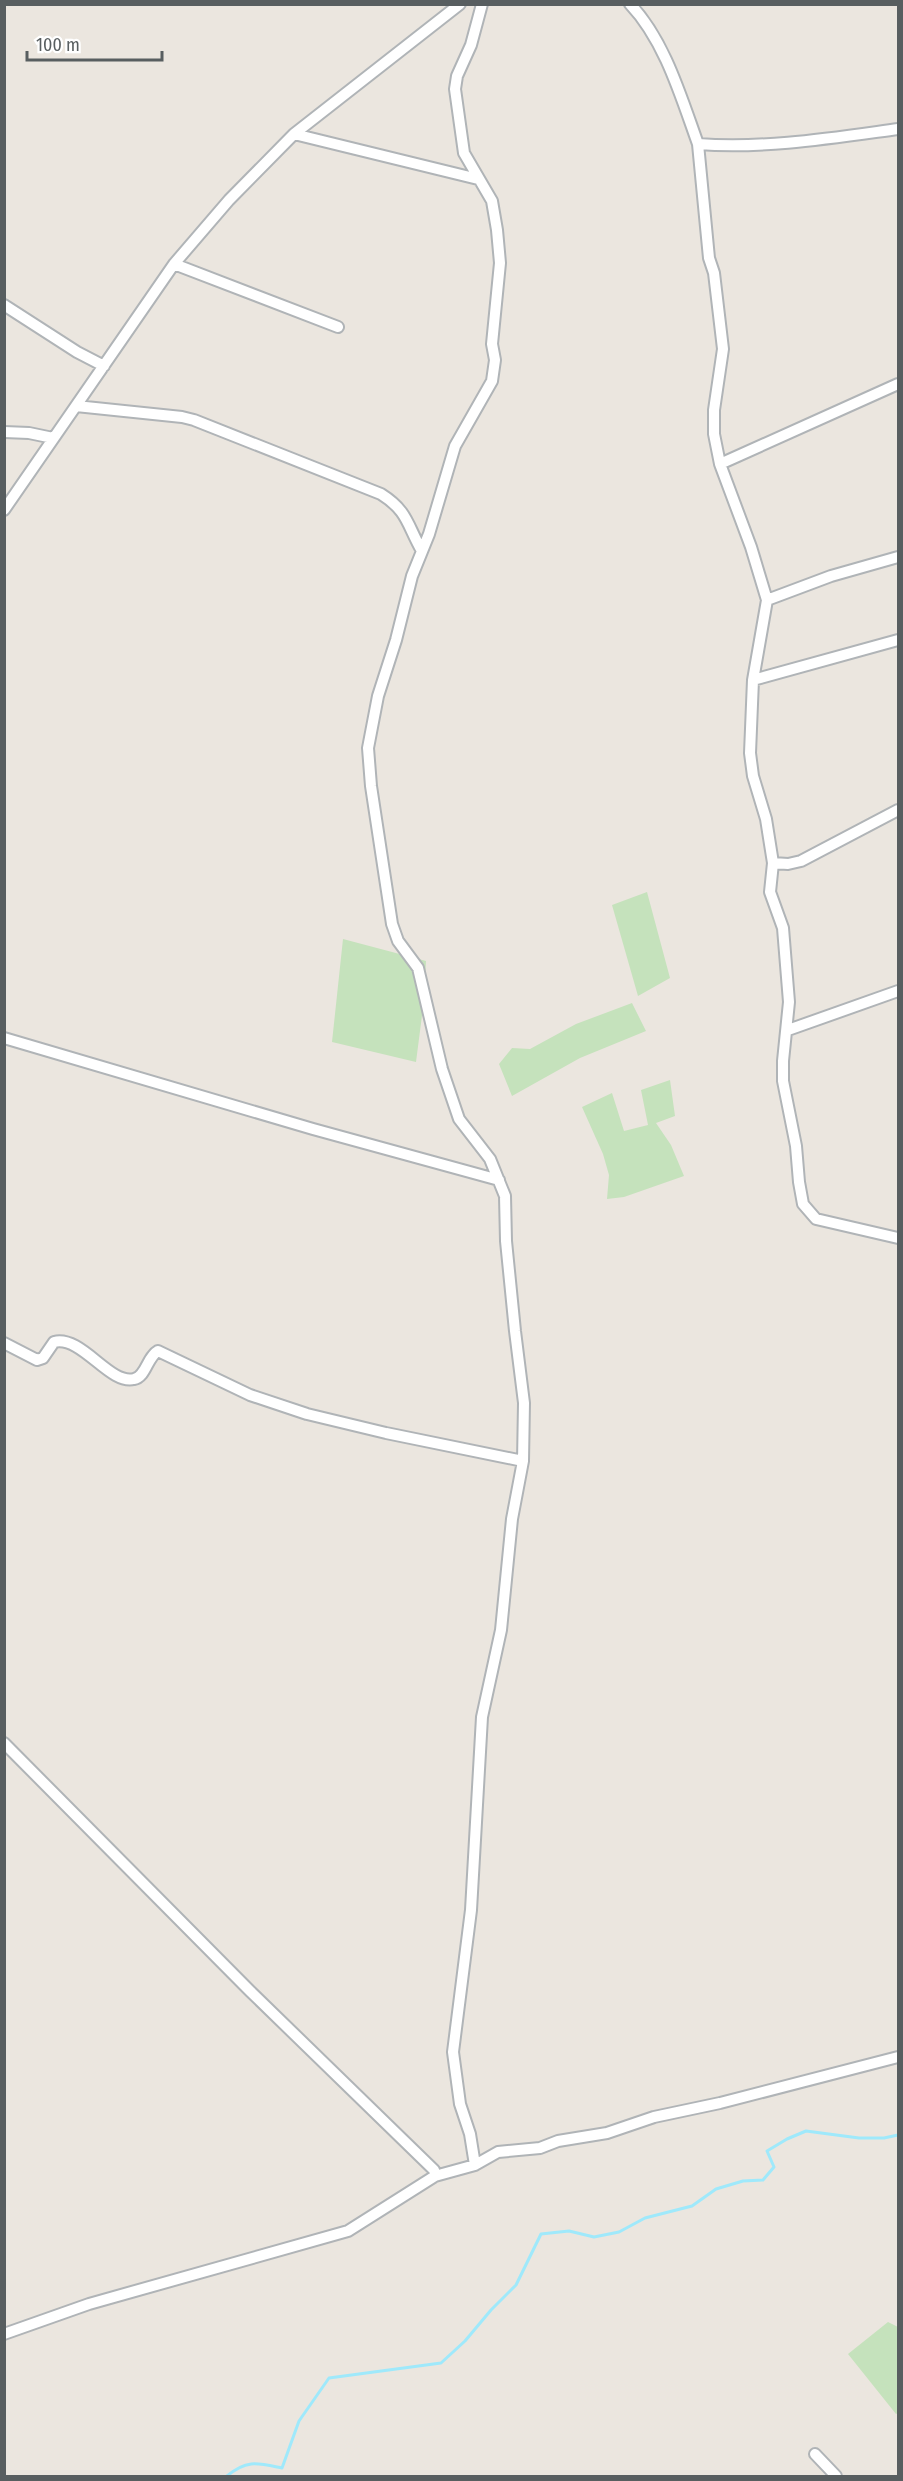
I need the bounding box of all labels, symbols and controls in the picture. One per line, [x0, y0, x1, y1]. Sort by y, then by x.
scale bar [27, 24, 162, 62]
text: 100 m [36, 34, 80, 56]

